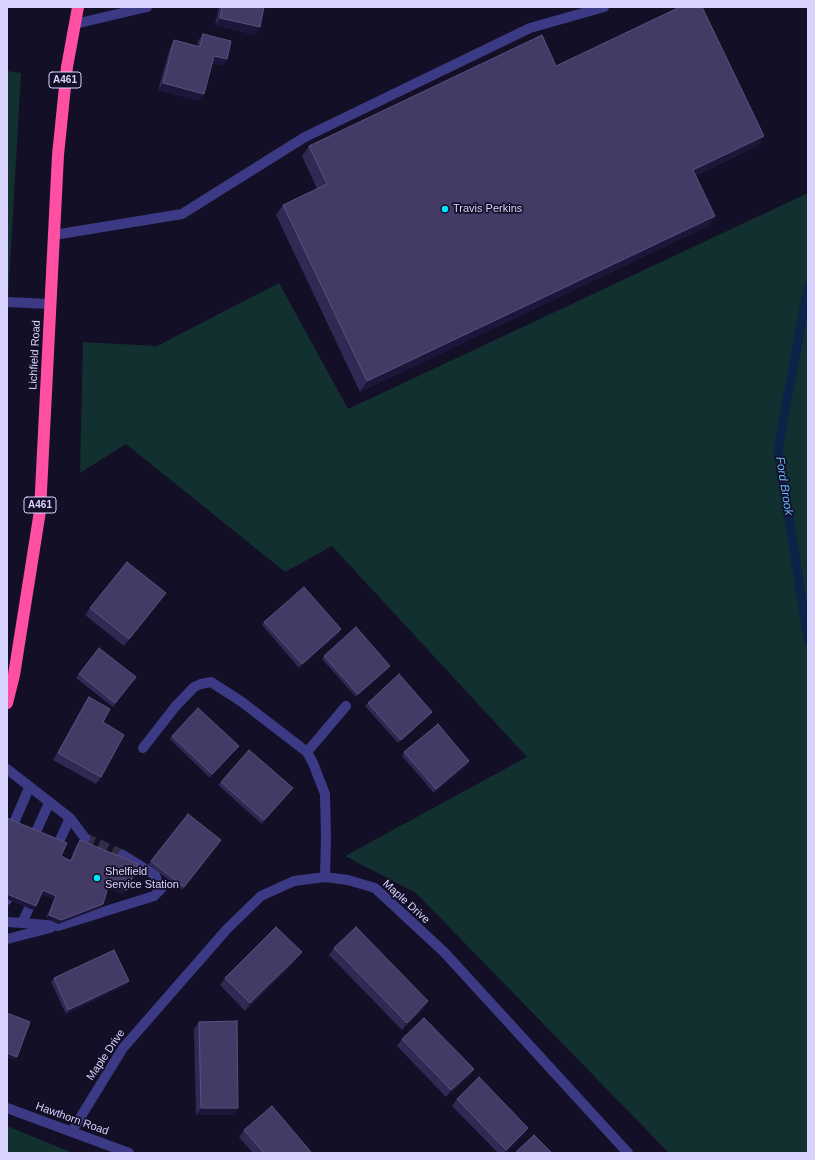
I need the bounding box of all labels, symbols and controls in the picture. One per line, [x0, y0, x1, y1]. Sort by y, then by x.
road number: A461 [49, 72, 81, 88]
place label: Travis Perkins [453, 202, 522, 216]
marker: Travis Perkins [440, 204, 450, 214]
street label: Lichfield Road [27, 320, 43, 390]
water label: Ford Brook [772, 456, 796, 516]
road number: A461 [24, 497, 56, 513]
place label: Shelfield Service Station [105, 865, 179, 891]
marker: Shelfield Service Station [92, 873, 102, 883]
street label: Maple Drive [380, 877, 432, 927]
street label: Maple Drive [84, 1027, 128, 1083]
street label: Hawthorn Road [34, 1100, 110, 1138]

